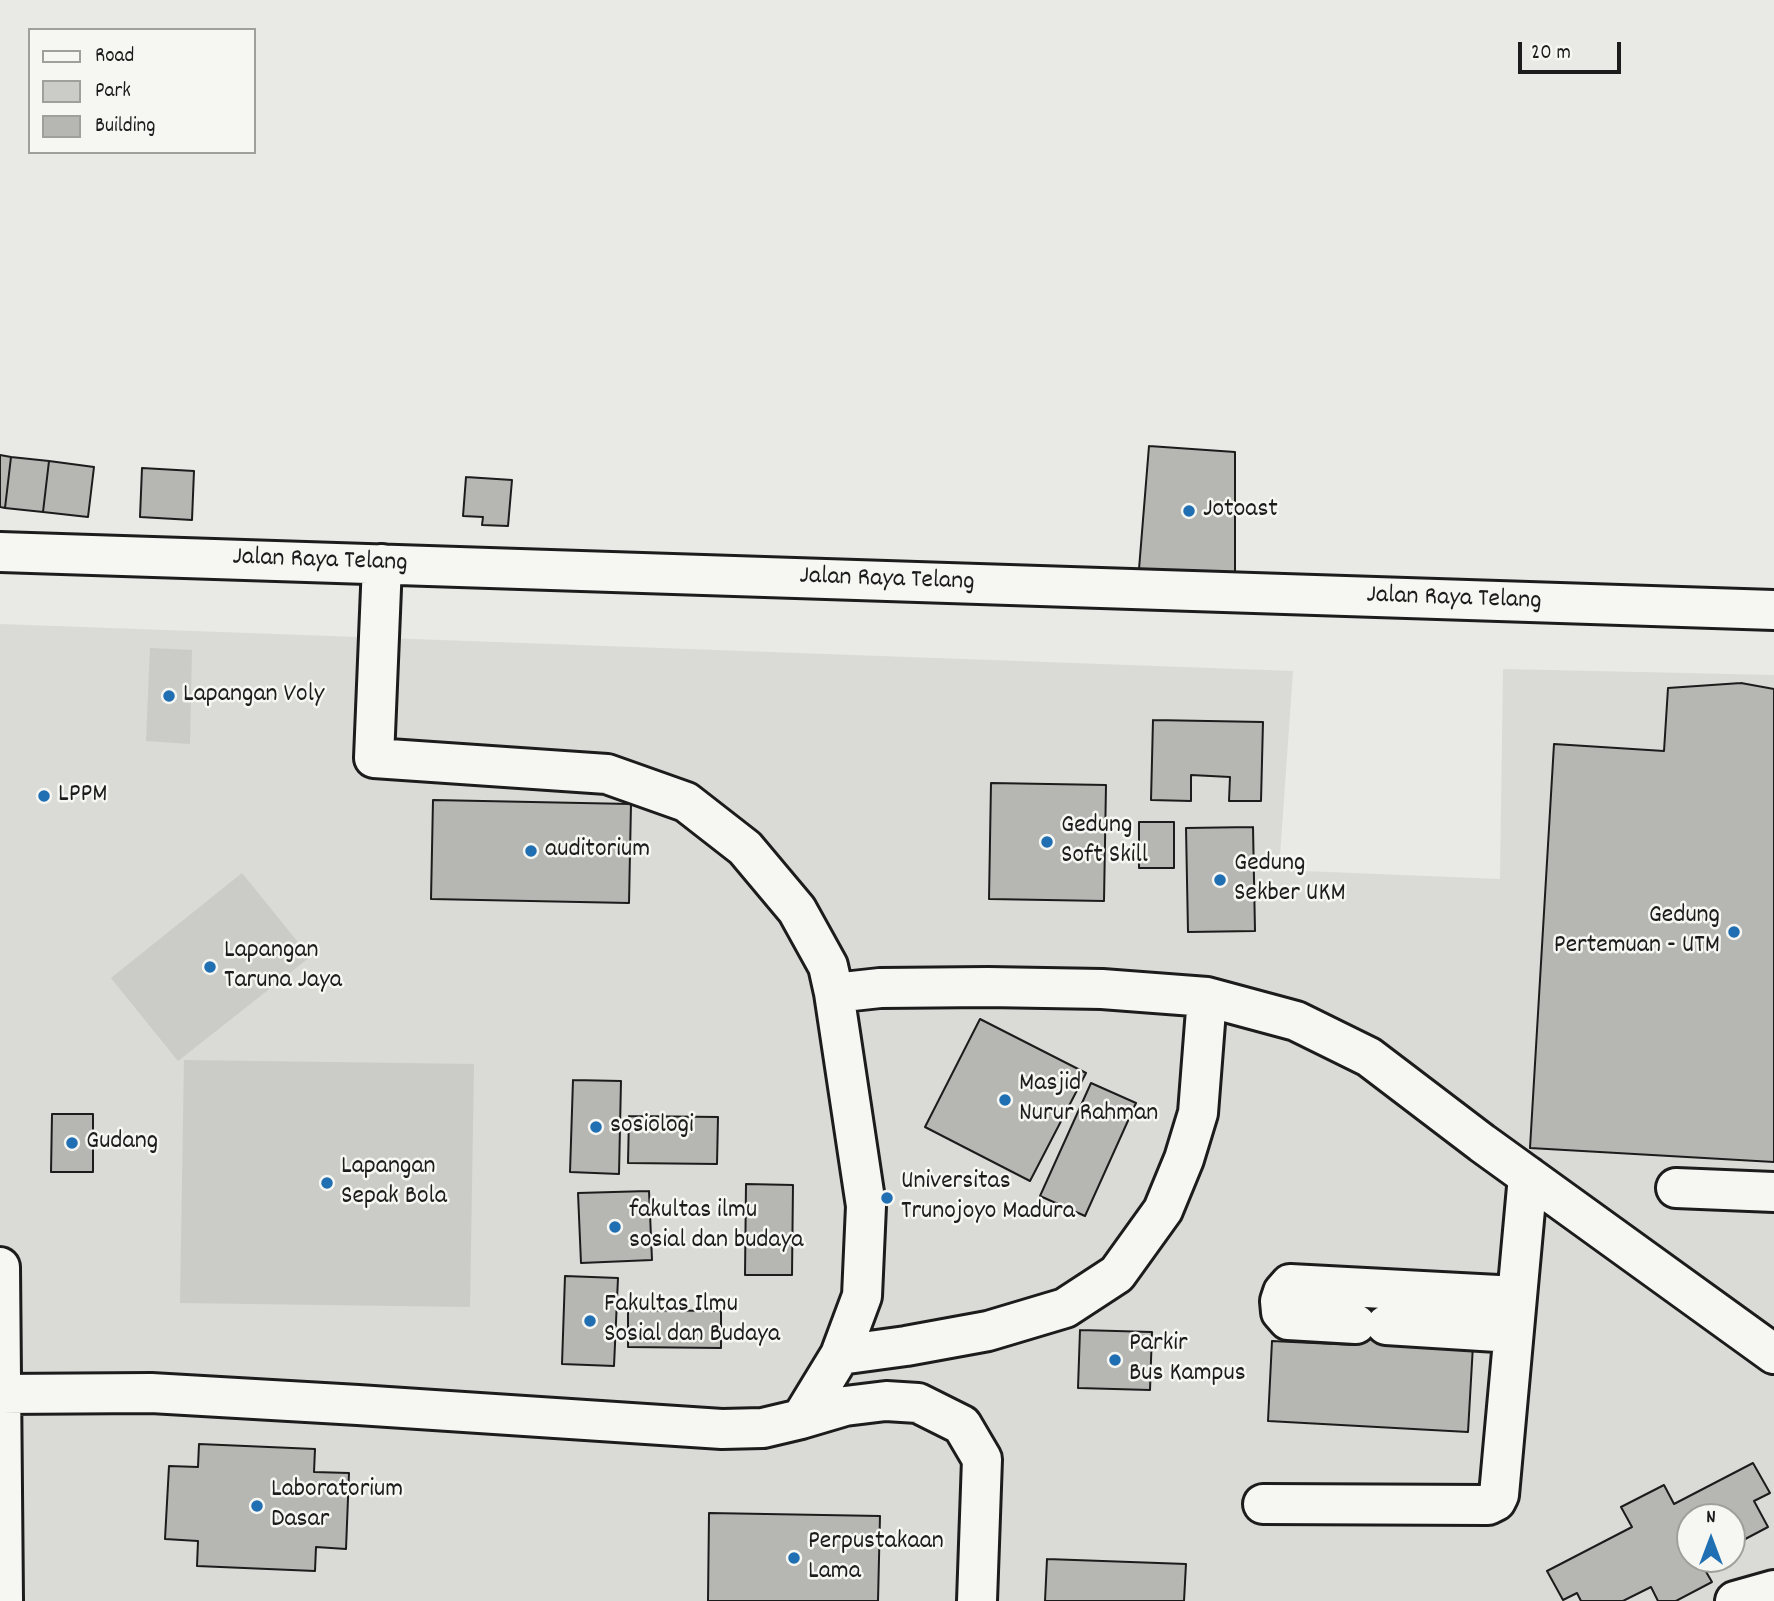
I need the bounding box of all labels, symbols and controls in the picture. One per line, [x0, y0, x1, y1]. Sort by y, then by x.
legend [28, 28, 256, 154]
scale bar [1522, 28, 1625, 72]
text: 20 m [1531, 39, 1571, 69]
text: Road [95, 42, 134, 72]
text: Park [95, 77, 131, 107]
text: Building [95, 112, 155, 142]
place label: Jotoast [1203, 495, 1278, 527]
marker: Jotoast [1181, 503, 1197, 519]
street label: Jalan Raya Telang [232, 543, 408, 581]
street label: Jalan Raya Telang [799, 562, 975, 600]
street label: Jalan Raya Telang [1366, 581, 1542, 619]
place label: Lapangan Voly [183, 680, 324, 712]
marker: Lapangan Voly [161, 688, 177, 704]
place label: LPPM [58, 780, 107, 812]
marker: LPPM [36, 788, 52, 804]
place label: Gedung Soft Skill [1061, 811, 1148, 872]
marker: Gedung Soft Skill [1039, 834, 1055, 850]
place label: auditorium [545, 835, 650, 867]
marker: auditorium [523, 843, 539, 859]
place label: Gedung Sekber UKM [1234, 849, 1346, 910]
marker: Gedung Sekber UKM [1212, 872, 1228, 888]
place label: Gedung Pertemuan - UTM [1554, 901, 1720, 962]
marker: Gedung Pertemuan - UTM [1726, 924, 1742, 940]
place label: Lapangan Taruna Jaya [224, 936, 342, 998]
marker: Lapangan Taruna Jaya [202, 959, 218, 975]
place label: Masjid Nurur Rahman [1019, 1069, 1158, 1130]
marker: Masjid Nurur Rahman [997, 1092, 1013, 1108]
place label: sosiologi [610, 1111, 694, 1143]
marker: sosiologi [588, 1119, 604, 1135]
place label: Gudang [86, 1127, 158, 1159]
marker: Gudang [64, 1135, 80, 1151]
place label: Lapangan Sepak Bola [341, 1152, 447, 1214]
place label: Universitas Trunojoyo Madura [901, 1167, 1075, 1228]
marker: Lapangan Sepak Bola [319, 1175, 335, 1191]
marker: Universitas Trunojoyo Madura [879, 1190, 895, 1206]
place label: fakultas ilmu sosial dan budaya [629, 1196, 803, 1258]
marker: fakultas ilmu sosial dan budaya [607, 1219, 623, 1235]
place label: Fakultas Ilmu Sosial dan Budaya [604, 1290, 780, 1352]
marker: Fakultas Ilmu Sosial dan Budaya [582, 1313, 598, 1329]
place label: Parkir Bus Kampus [1129, 1329, 1246, 1390]
marker: Parkir Bus Kampus [1107, 1352, 1123, 1368]
place label: Laboratorium Dasar [271, 1475, 403, 1536]
marker: Laboratorium Dasar [249, 1498, 265, 1514]
north arrow [1676, 1503, 1746, 1573]
text: N [1706, 1505, 1716, 1532]
place label: Perpustakaan Lama [808, 1527, 944, 1588]
marker: Perpustakaan Lama [786, 1550, 802, 1566]

